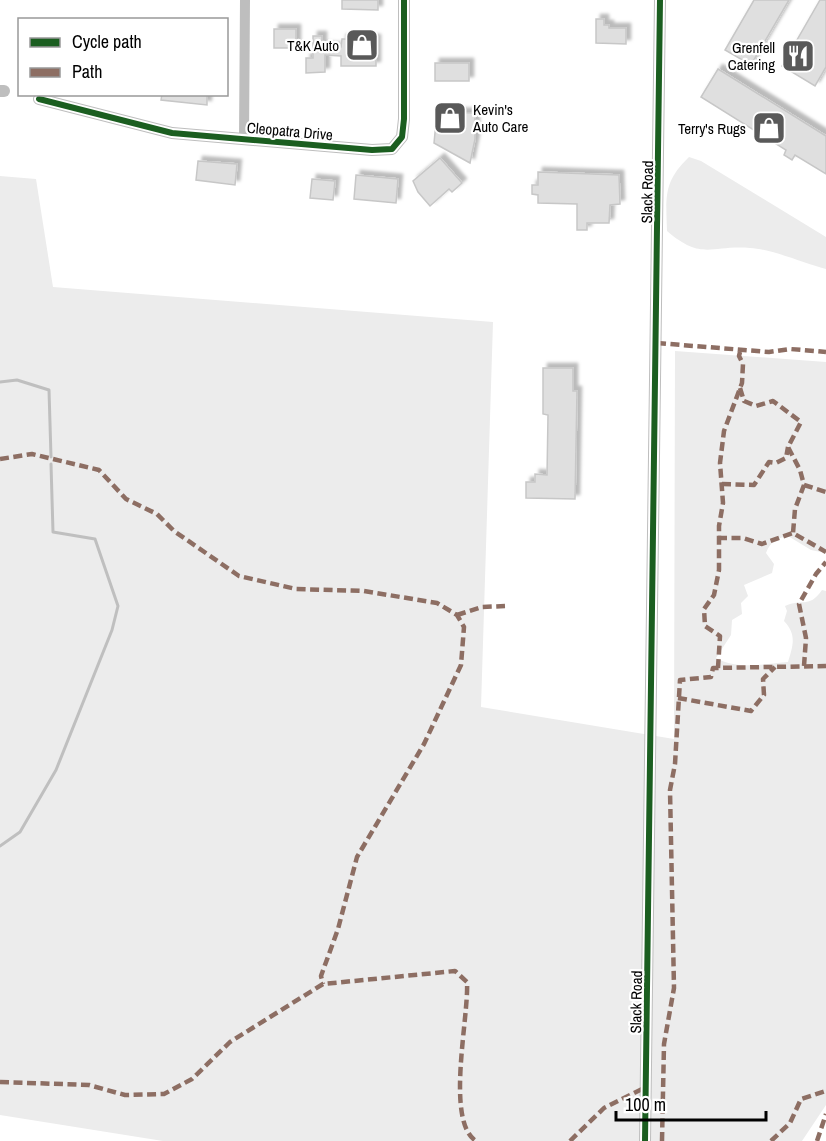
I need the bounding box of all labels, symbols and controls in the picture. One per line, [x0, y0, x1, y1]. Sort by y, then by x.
legend [18, 18, 228, 96]
shop icon: T&K Auto [344, 27, 380, 63]
text: Cycle path [72, 29, 142, 54]
place label: T&K Auto [287, 35, 339, 56]
place label: Grenfell Catering [728, 37, 775, 75]
restaurant icon: Grenfell Catering [780, 38, 816, 74]
text: Path [72, 59, 102, 84]
place label: Kevin's Auto Care [472, 99, 529, 137]
shop icon: Kevin's Auto Care [432, 100, 468, 136]
shop icon: Terry's Rugs [751, 110, 787, 146]
street label: Cleopatra Drive [246, 117, 334, 145]
place label: Terry's Rugs [678, 118, 746, 139]
street label: Slack Road [636, 160, 658, 224]
street label: Slack Road [625, 970, 647, 1034]
scale bar [616, 1084, 766, 1122]
text: 100 m [625, 1092, 666, 1117]

